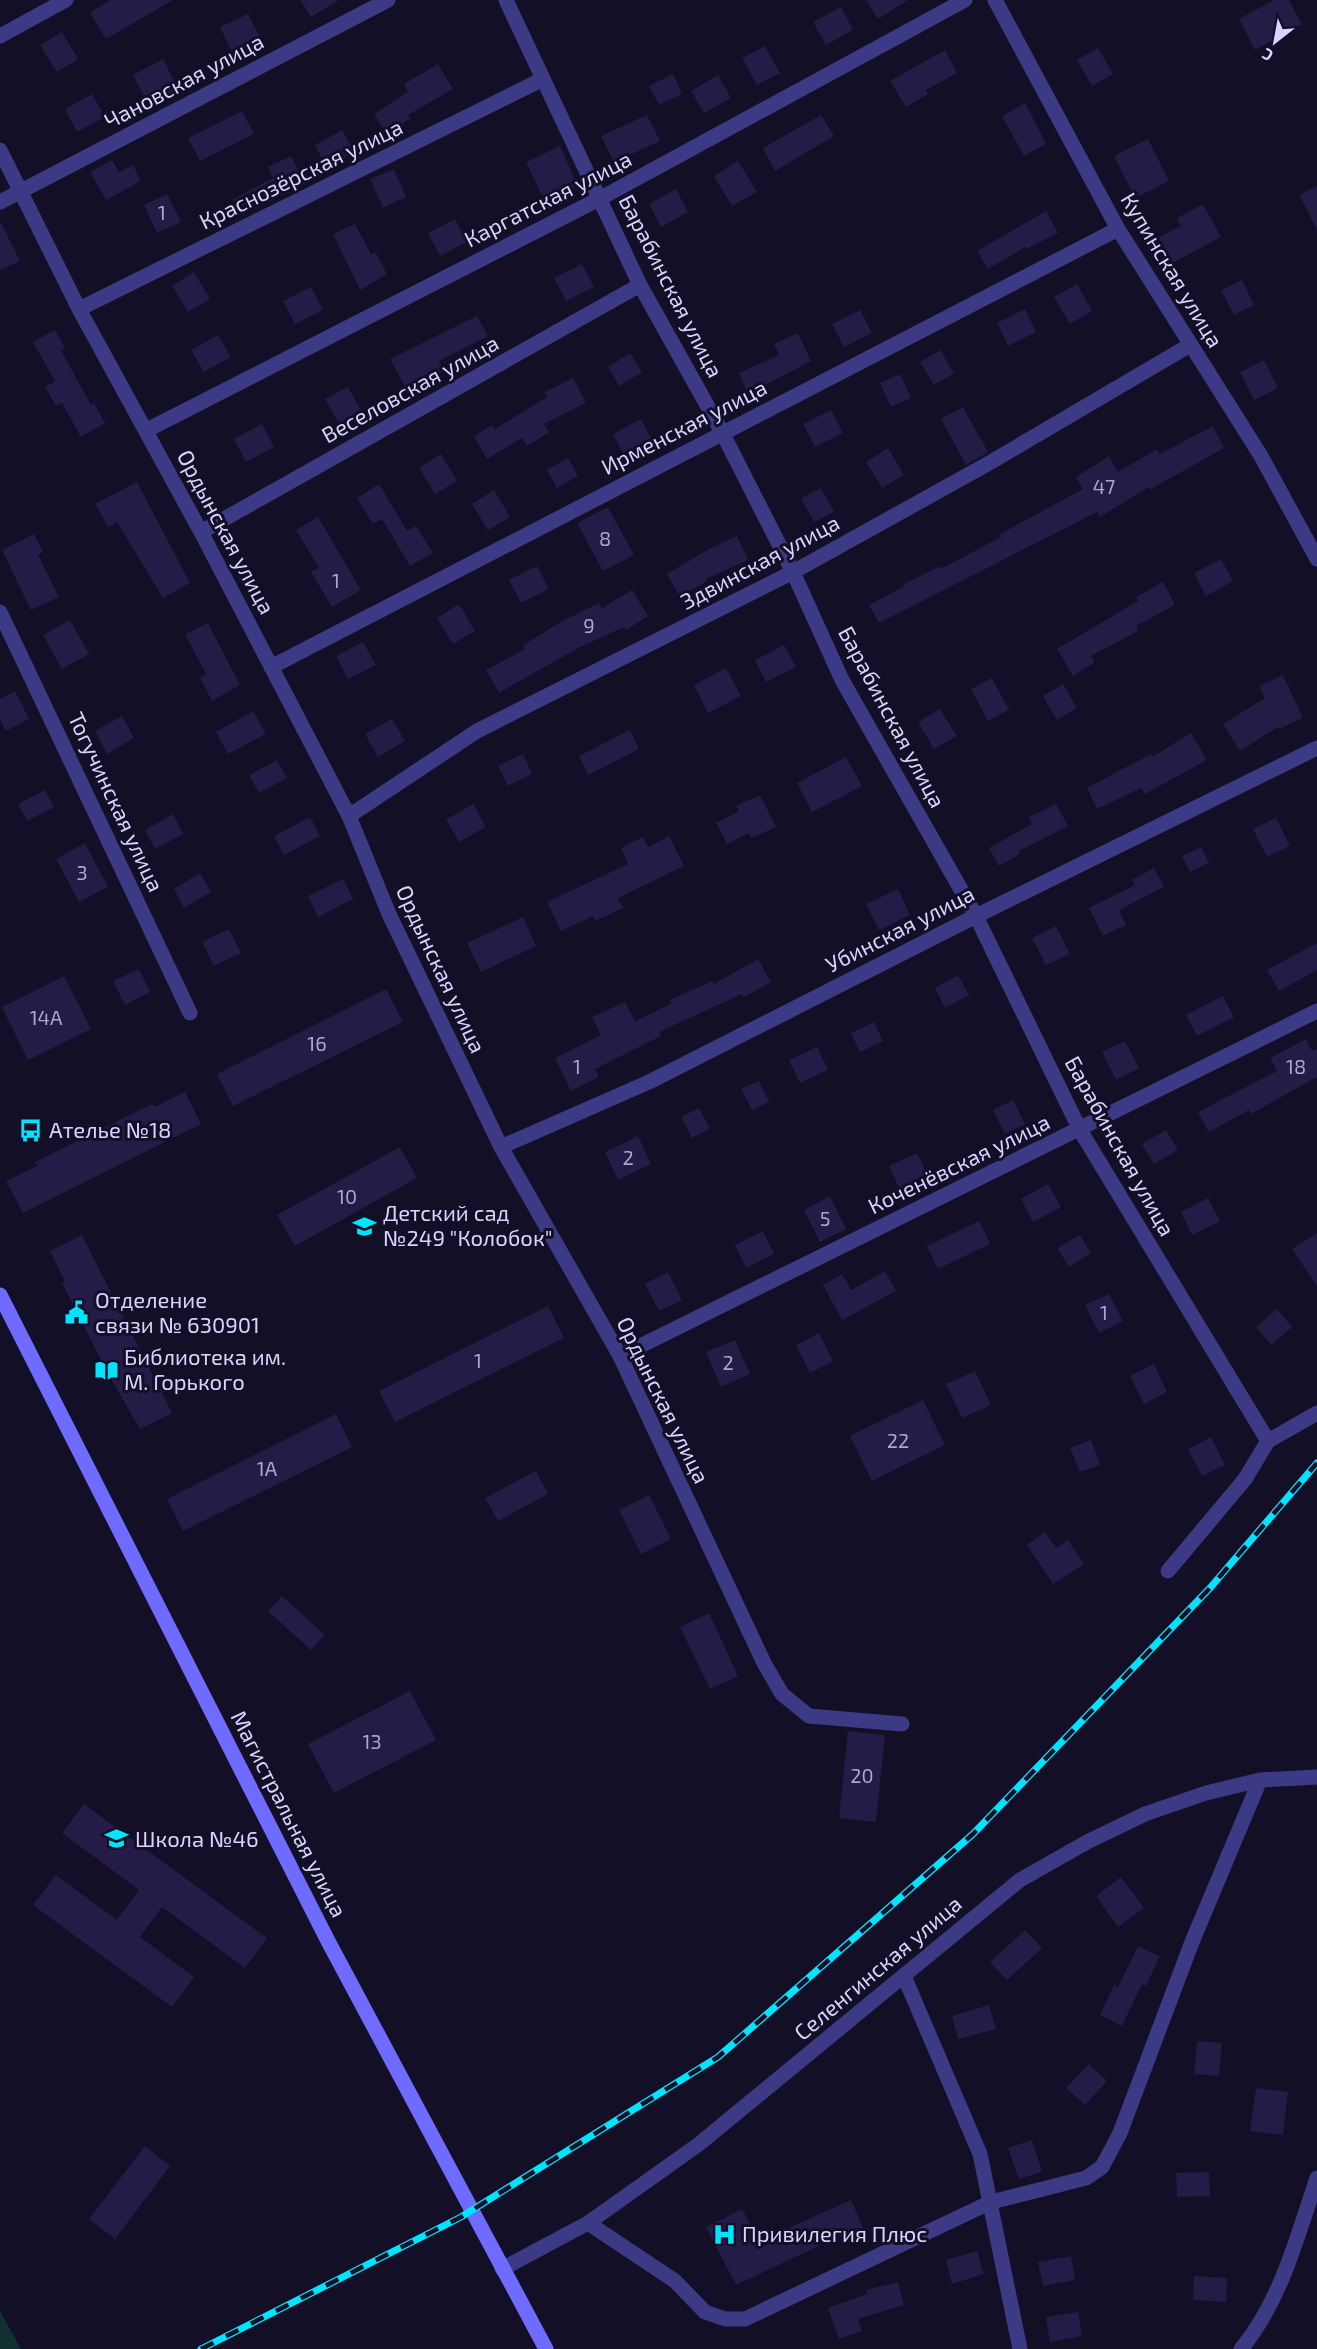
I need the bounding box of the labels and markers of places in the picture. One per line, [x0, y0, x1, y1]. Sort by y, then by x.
place label: Ателье №18 [49, 1116, 171, 1142]
bus stop icon: Ателье №18 [18, 1117, 44, 1143]
place label: Детский сад №249 "Колобок" [383, 1199, 553, 1250]
school or university icon: Детский сад №249 "Колобок" [352, 1213, 378, 1239]
place label: Отделение связи № 630901 [95, 1286, 260, 1337]
public building icon: Отделение связи № 630901 [64, 1300, 90, 1326]
place label: Библиотека им. М. Горького [124, 1343, 286, 1394]
library icon: Библиотека им. М. Горького [93, 1357, 119, 1383]
place label: Школа №46 [135, 1825, 259, 1851]
school or university icon: Школа №46 [104, 1826, 130, 1852]
place label: Привилегия Плюс [742, 2220, 927, 2246]
hospital icon: Привилегия Плюс [711, 2221, 737, 2247]

